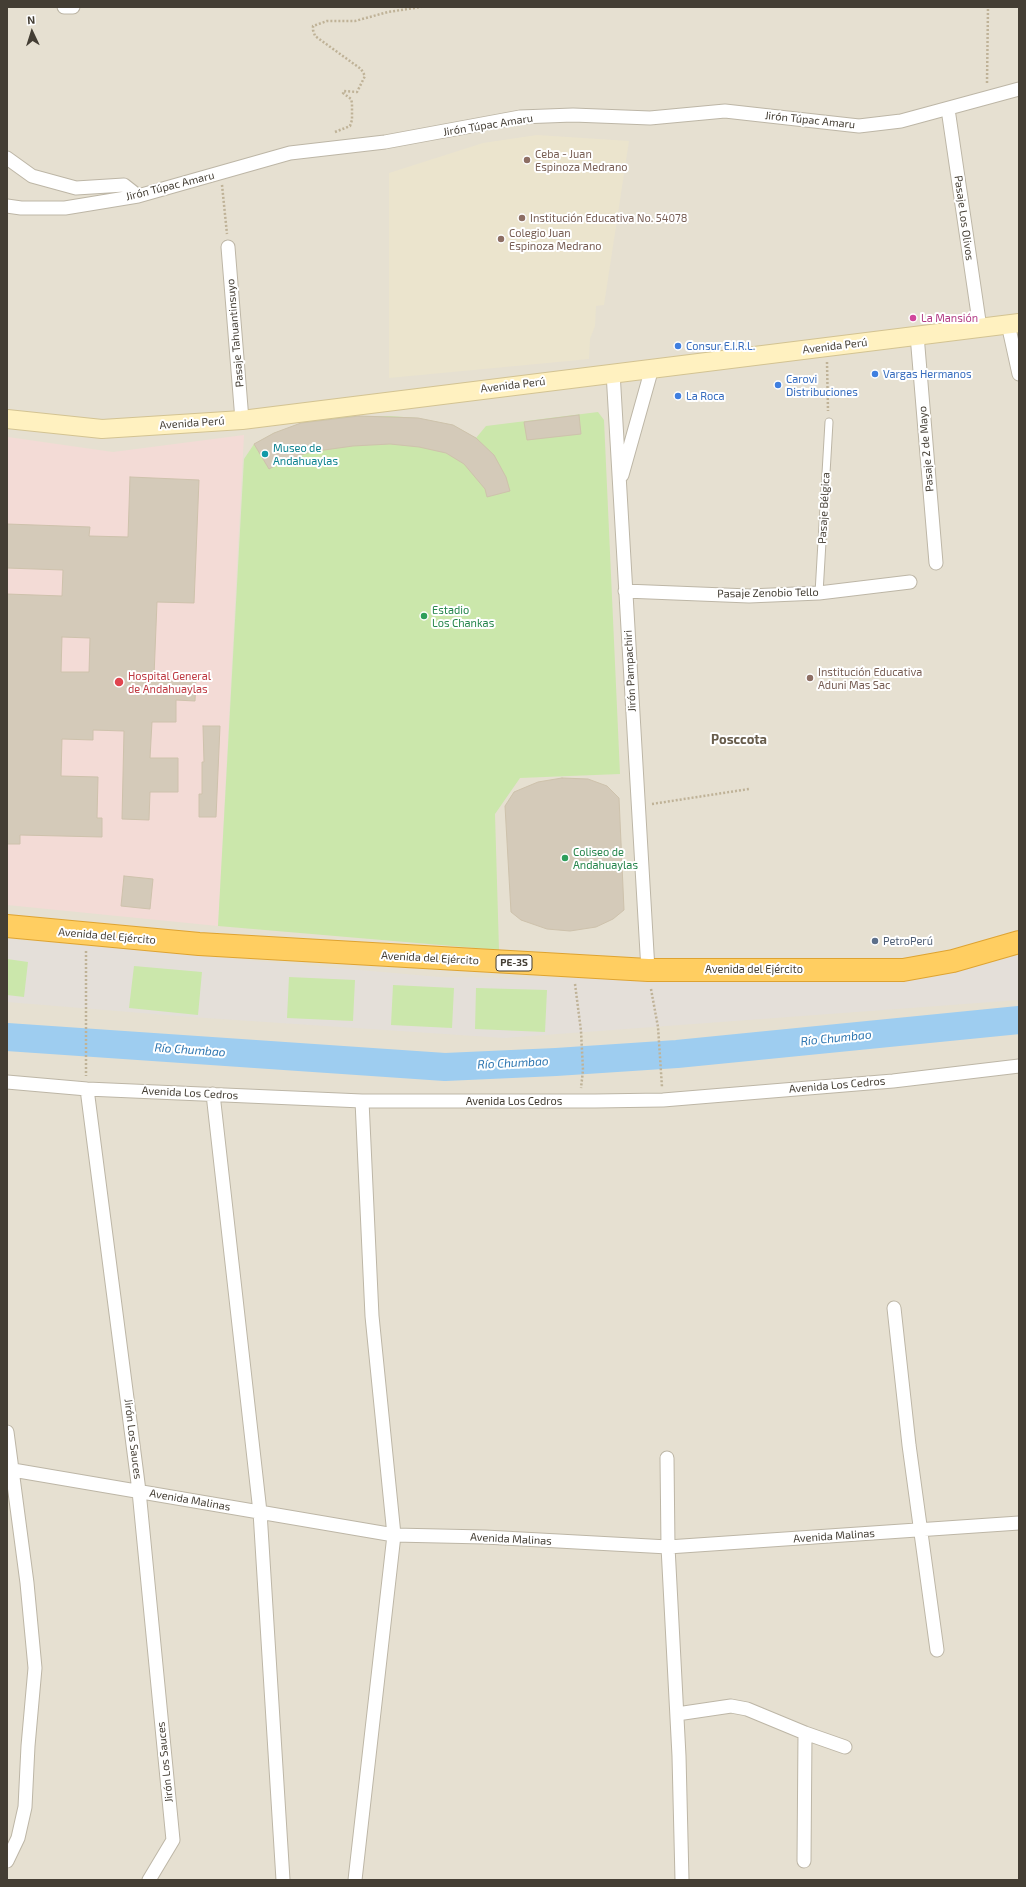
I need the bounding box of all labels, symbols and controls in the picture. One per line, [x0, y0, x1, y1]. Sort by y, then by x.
north arrow [12, 12, 52, 52]
text: N [27, 13, 36, 26]
street label: Jirón Túpac Amaru [764, 109, 856, 131]
street label: Jirón Túpac Amaru [442, 111, 534, 139]
place label: Ceba - Juan Espinoza Medrano [535, 147, 628, 173]
marker: Ceba - Juan Espinoza Medrano [522, 155, 532, 165]
street label: Jirón Túpac Amaru [124, 169, 216, 203]
street label: Pasaje Los Olivos [951, 174, 977, 262]
place label: Institución Educativa No. 54078 [530, 211, 687, 225]
marker: Institución Educativa No. 54078 [517, 213, 527, 223]
place label: Colegio Juan Espinoza Medrano [509, 226, 602, 252]
marker: Colegio Juan Espinoza Medrano [496, 234, 506, 244]
street label: Pasaje Tahuantinsuyo [224, 278, 246, 388]
place label: La Mansión [921, 311, 978, 325]
marker: La Mansión [908, 313, 918, 323]
street label: Avenida Perú [802, 335, 868, 357]
place label: Consur E.I.R.L. [686, 339, 755, 353]
marker: Consur E.I.R.L. [673, 341, 683, 351]
place label: Vargas Hermanos [883, 367, 972, 381]
marker: Vargas Hermanos [870, 369, 880, 379]
place label: Carovi Distribuciones [786, 372, 858, 398]
street label: Avenida Perú [480, 374, 546, 396]
marker: Carovi Distribuciones [773, 380, 783, 390]
place label: La Roca [686, 389, 725, 403]
marker: La Roca [673, 391, 683, 401]
street label: Pasaje 2 de Mayo [916, 405, 936, 493]
street label: Avenida Perú [159, 414, 225, 432]
place label: Museo de Andahuaylas [273, 441, 338, 467]
marker: Museo de Andahuaylas [260, 449, 270, 459]
street label: Pasaje Bélgica [816, 472, 832, 544]
street label: Pasaje Zenobio Tello [717, 586, 819, 600]
place label: Estadio Los Chankas [432, 603, 494, 629]
marker: Estadio Los Chankas [419, 611, 429, 621]
street label: Jirón Pampachiri [621, 630, 639, 712]
place label: Institución Educativa Aduni Mas Sac [818, 665, 922, 691]
place label: Hospital General de Andahuaylas [128, 669, 211, 695]
marker: Institución Educativa Aduni Mas Sac [805, 673, 815, 683]
marker: Hospital General de Andahuaylas [113, 676, 125, 688]
district label: Posccota [711, 732, 767, 748]
place label: Coliseo de Andahuaylas [573, 845, 638, 871]
marker: Coliseo de Andahuaylas [560, 853, 570, 863]
street label: Avenida del Ejército [58, 925, 156, 947]
place label: PetroPerú [883, 934, 933, 948]
marker: PetroPerú [870, 936, 880, 946]
street label: Avenida del Ejército [381, 949, 479, 967]
road number: PE-3S [496, 955, 532, 971]
street label: Avenida del Ejército [705, 962, 803, 976]
water label: Río Chumbao [800, 1027, 872, 1049]
water label: Río Chumbao [154, 1040, 226, 1060]
water label: Río Chumbao [477, 1054, 549, 1072]
street label: Avenida Los Cedros [788, 1074, 886, 1096]
street label: Avenida Los Cedros [141, 1084, 239, 1102]
street label: Avenida Los Cedros [466, 1094, 562, 1108]
street label: Jirón Los Sauces [122, 1398, 144, 1480]
street label: Avenida Malinas [149, 1486, 231, 1514]
street label: Avenida Malinas [793, 1527, 875, 1545]
street label: Avenida Malinas [470, 1530, 552, 1548]
street label: Jirón Los Sauces [154, 1721, 176, 1803]

